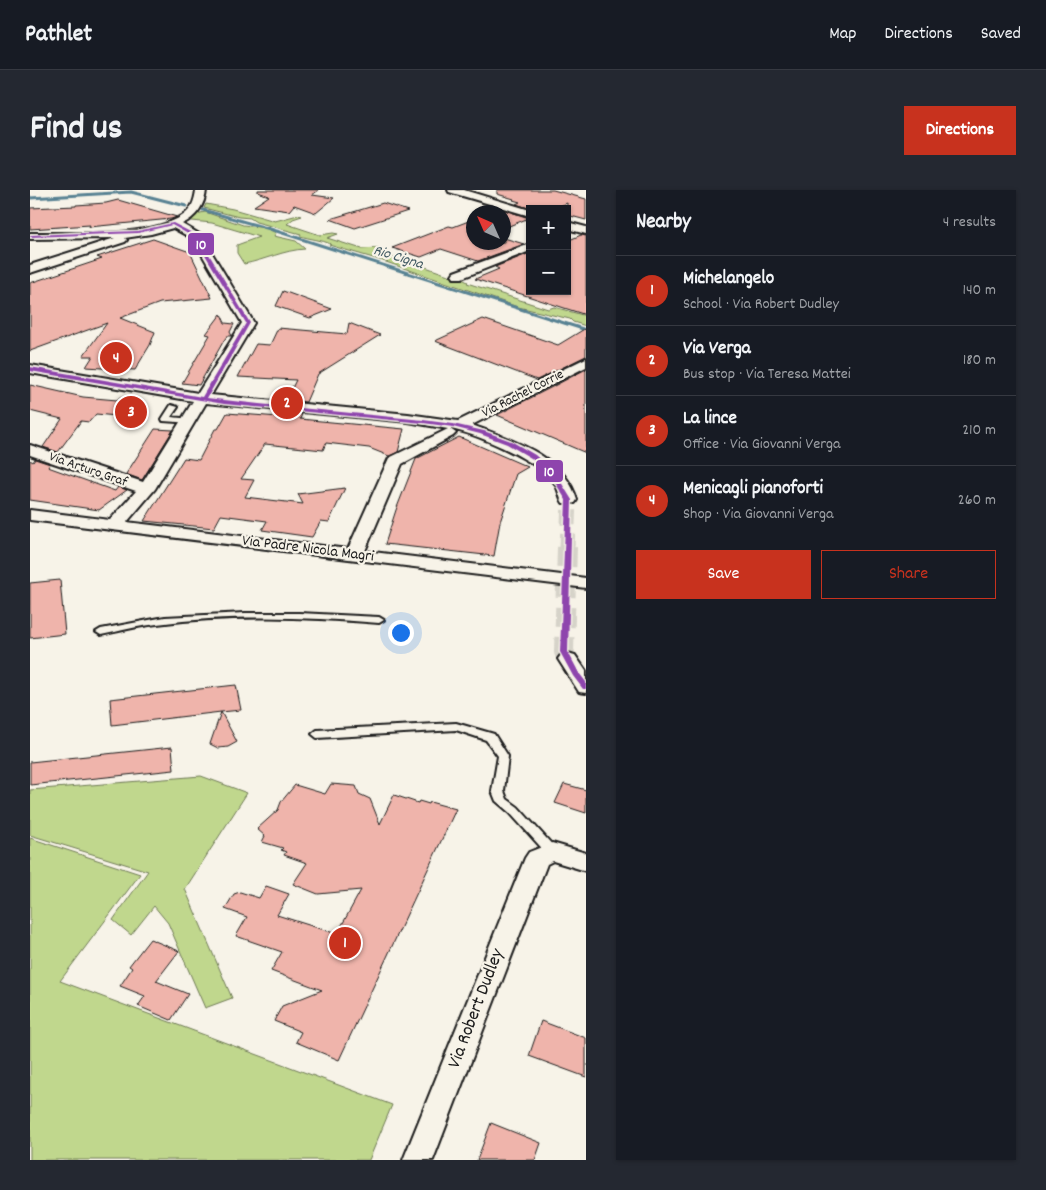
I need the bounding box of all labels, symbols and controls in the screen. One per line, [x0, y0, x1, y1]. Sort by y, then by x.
text: Pathlet [25, 18, 92, 52]
text: Map [829, 22, 856, 47]
text: Directions [884, 22, 953, 47]
text: Saved [981, 22, 1021, 47]
text: Find us [30, 105, 122, 155]
button: Directions [904, 106, 1016, 155]
north arrow [466, 205, 511, 250]
map controls [526, 205, 571, 295]
button: + [526, 205, 571, 250]
text: Nearby [636, 208, 691, 238]
text: 4 results [943, 211, 996, 234]
line badge: 10 [187, 232, 215, 256]
text: 10 [196, 236, 206, 256]
water label: Rio Cigna [370, 240, 426, 276]
button: − [526, 250, 571, 295]
text: Michelangelo [683, 266, 774, 293]
text: 1 [650, 279, 654, 302]
text: 140 m [962, 279, 996, 302]
text: School · Via Robert Dudley [683, 293, 839, 316]
text: Via Verga [683, 336, 751, 363]
pin: 4 [100, 339, 132, 377]
text: 2 [649, 349, 656, 372]
text: 180 m [963, 349, 996, 372]
text: Bus stop · Via Teresa Mattei [683, 363, 851, 386]
street label: Via Rachel Corrie [479, 365, 567, 423]
pin: 2 [271, 384, 303, 422]
pin: 3 [115, 393, 147, 431]
text: La lince [683, 406, 737, 433]
text: 3 [648, 419, 656, 442]
text: 210 m [962, 419, 996, 442]
text: Office · Via Giovanni Verga [683, 433, 841, 456]
street label: Via Arturo Graf [46, 447, 131, 493]
line badge: 10 [535, 459, 564, 483]
text: 10 [544, 463, 554, 483]
text: Menicagli pianoforti [683, 476, 823, 503]
text: 4 [649, 489, 655, 512]
text: 260 m [958, 489, 996, 512]
text: Shop · Via Giovanni Verga [683, 503, 834, 526]
street label: Via Padre Nicola Magri [241, 529, 375, 569]
button: Save [636, 550, 811, 599]
button: Share [821, 550, 996, 599]
your location [388, 620, 414, 646]
pin: 1 [329, 924, 361, 962]
street label: Via Robert Dudley [442, 945, 512, 1073]

